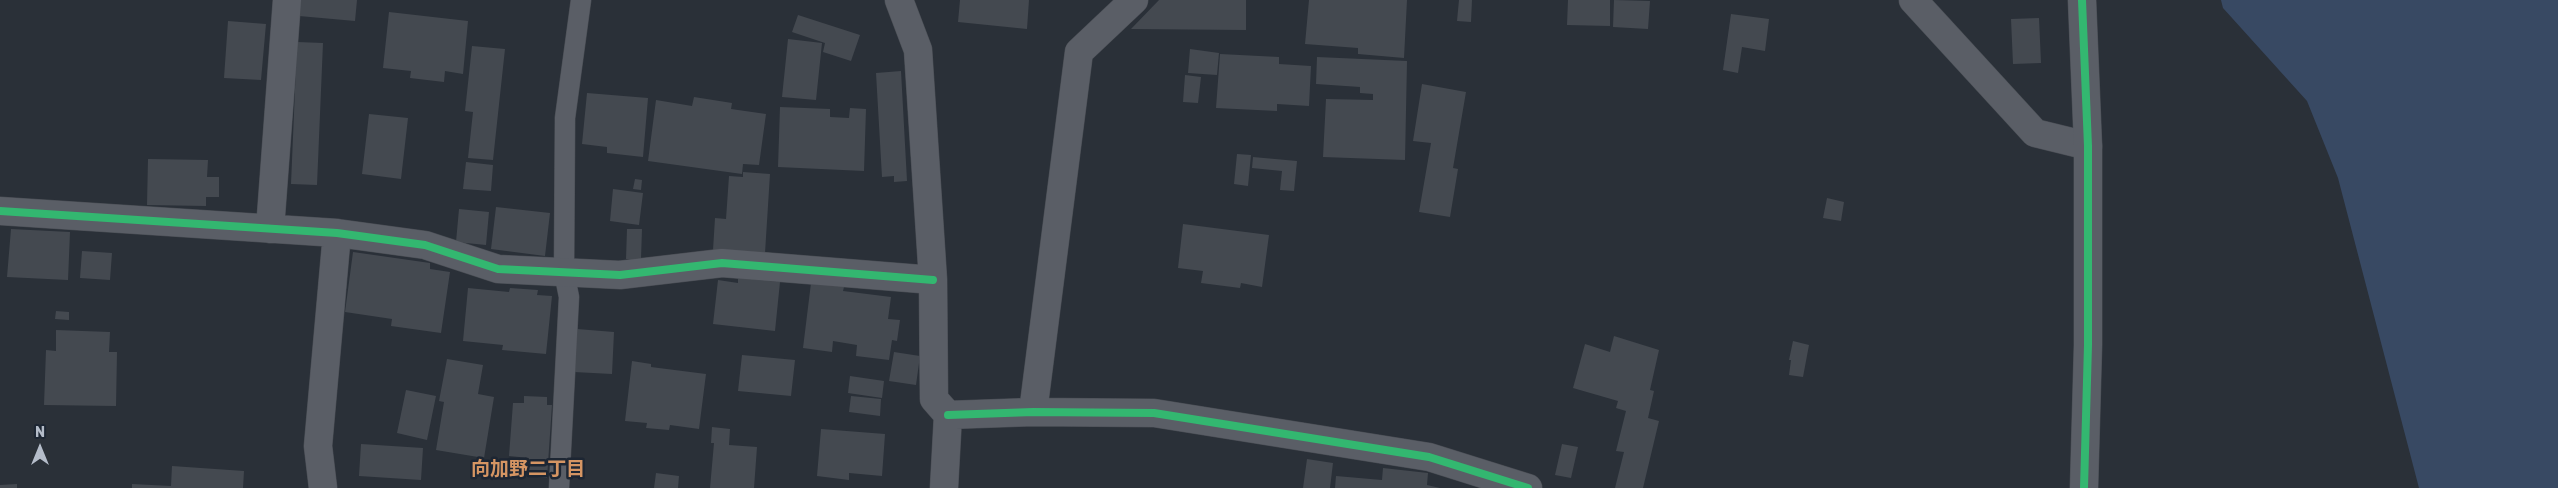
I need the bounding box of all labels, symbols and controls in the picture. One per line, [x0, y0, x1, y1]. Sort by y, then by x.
north arrow [15, 423, 65, 473]
text: N [35, 424, 45, 441]
district label: 向加野二丁目 [471, 459, 585, 481]

